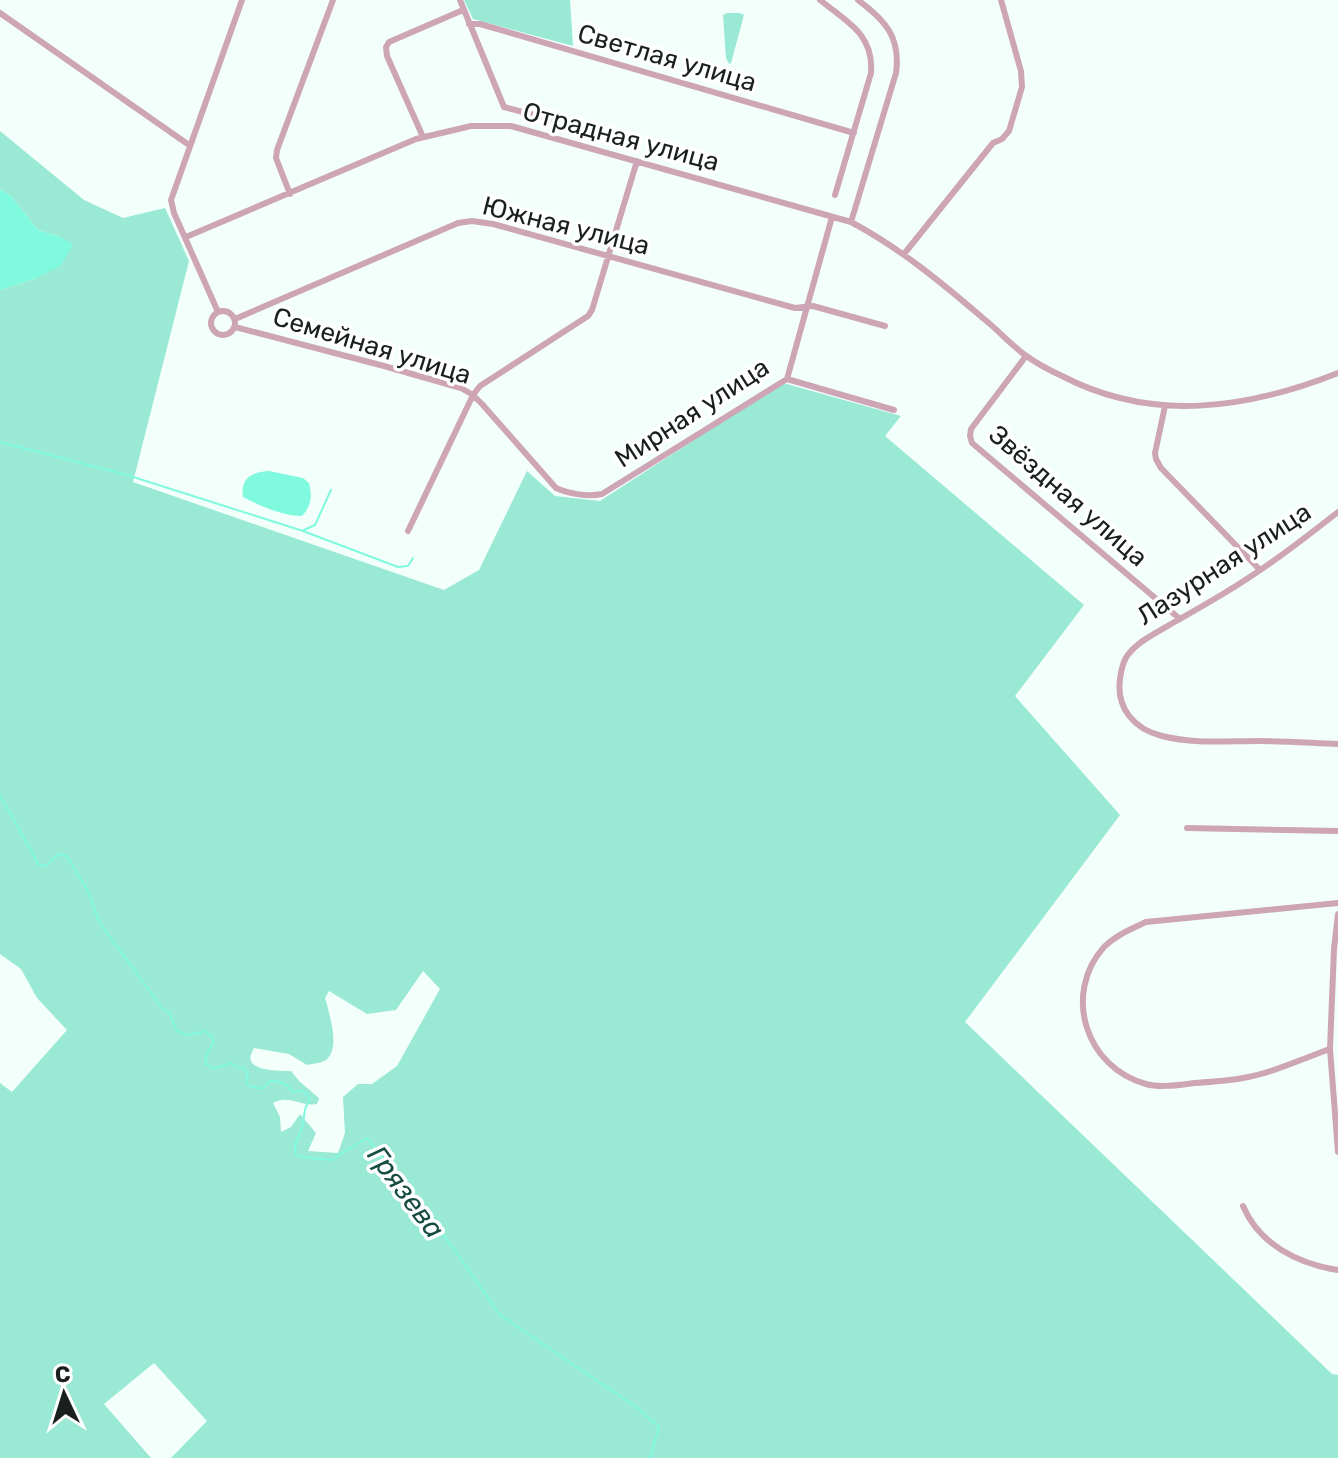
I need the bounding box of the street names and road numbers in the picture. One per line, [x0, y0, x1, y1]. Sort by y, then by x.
street label: Светлая улица [574, 18, 760, 98]
street label: Отрадная улица [519, 96, 723, 178]
street label: Южная улица [479, 190, 653, 262]
street label: Семейная улица [269, 301, 475, 391]
street label: Мирная улица [609, 352, 775, 474]
street label: Звёздная улица [982, 419, 1154, 573]
street label: Лазурная улица [1131, 496, 1317, 632]

